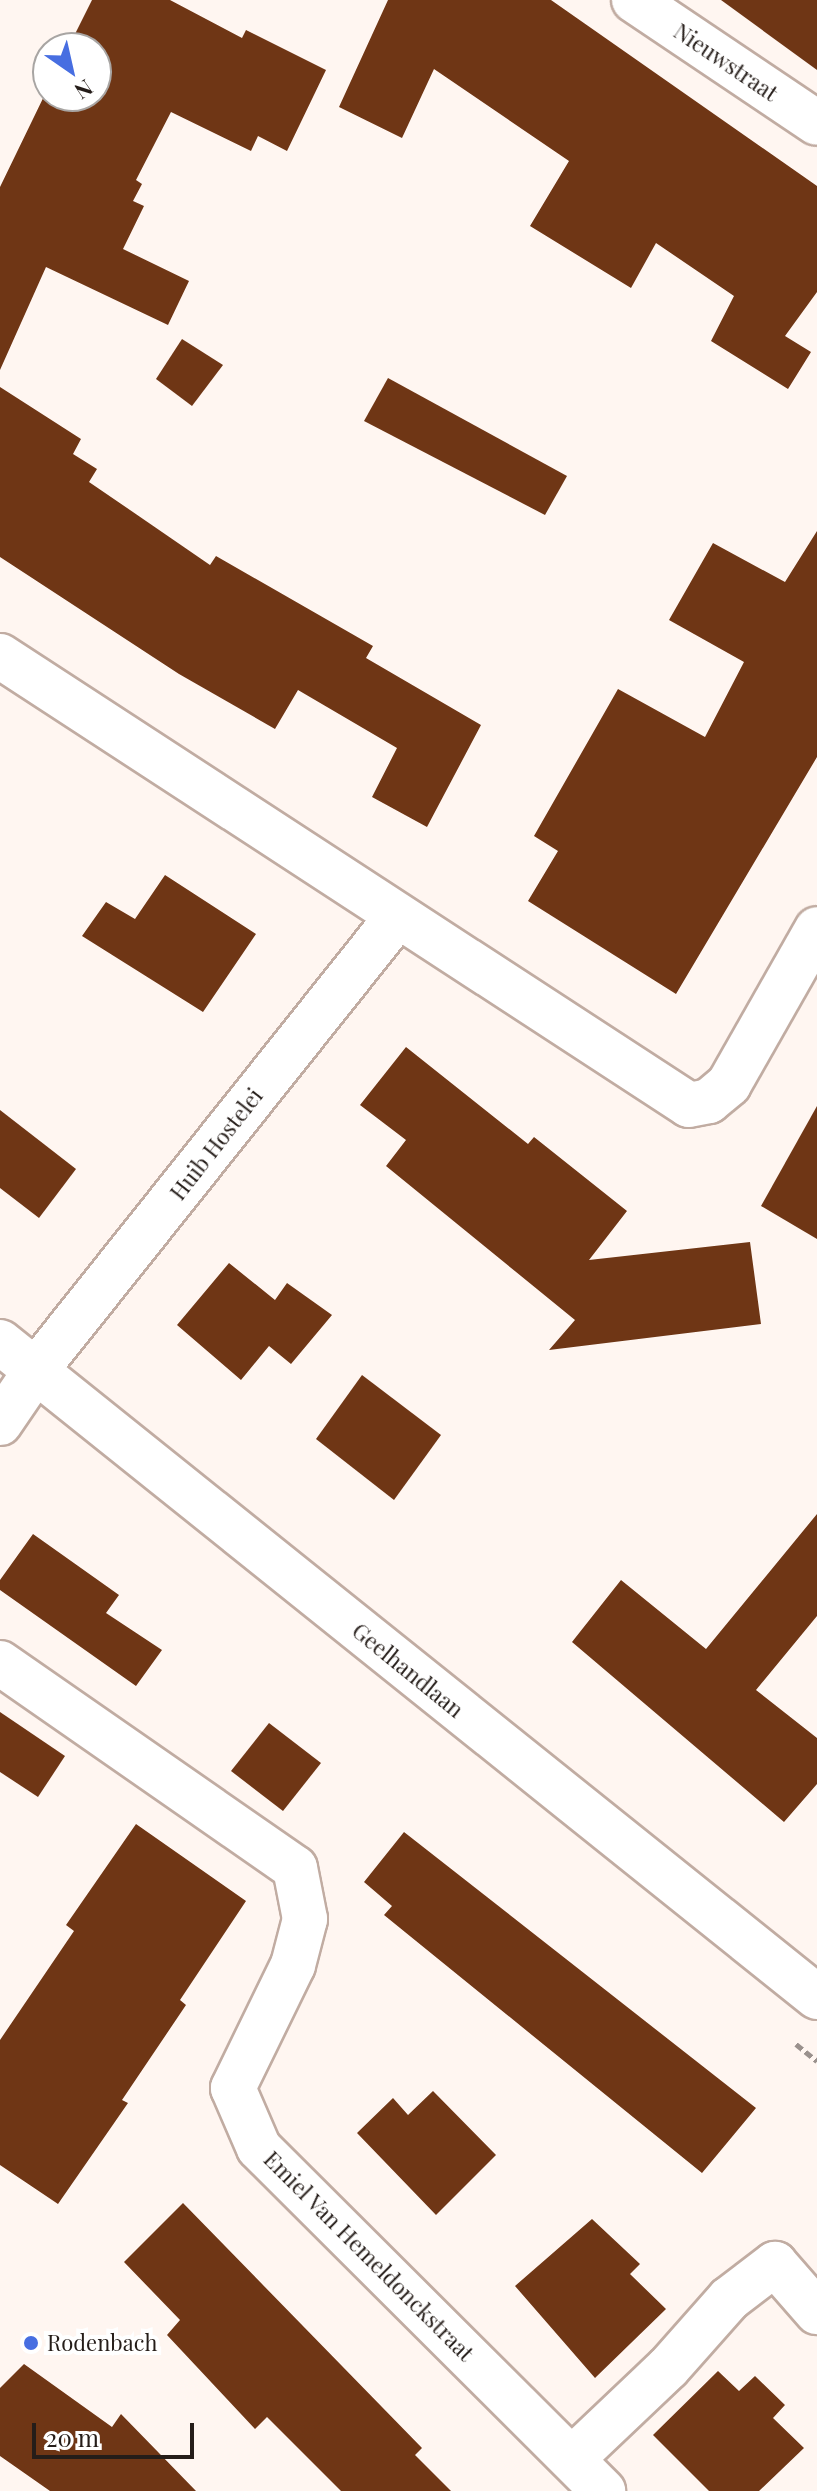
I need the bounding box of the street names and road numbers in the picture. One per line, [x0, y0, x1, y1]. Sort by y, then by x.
street label: Nieuwstraat [669, 18, 783, 106]
street label: Huib Hostelei [164, 1083, 268, 1205]
street label: Geelhandlaan [347, 1617, 469, 1723]
street label: Emiel Van Hemeldonckstraat [258, 2145, 480, 2367]

